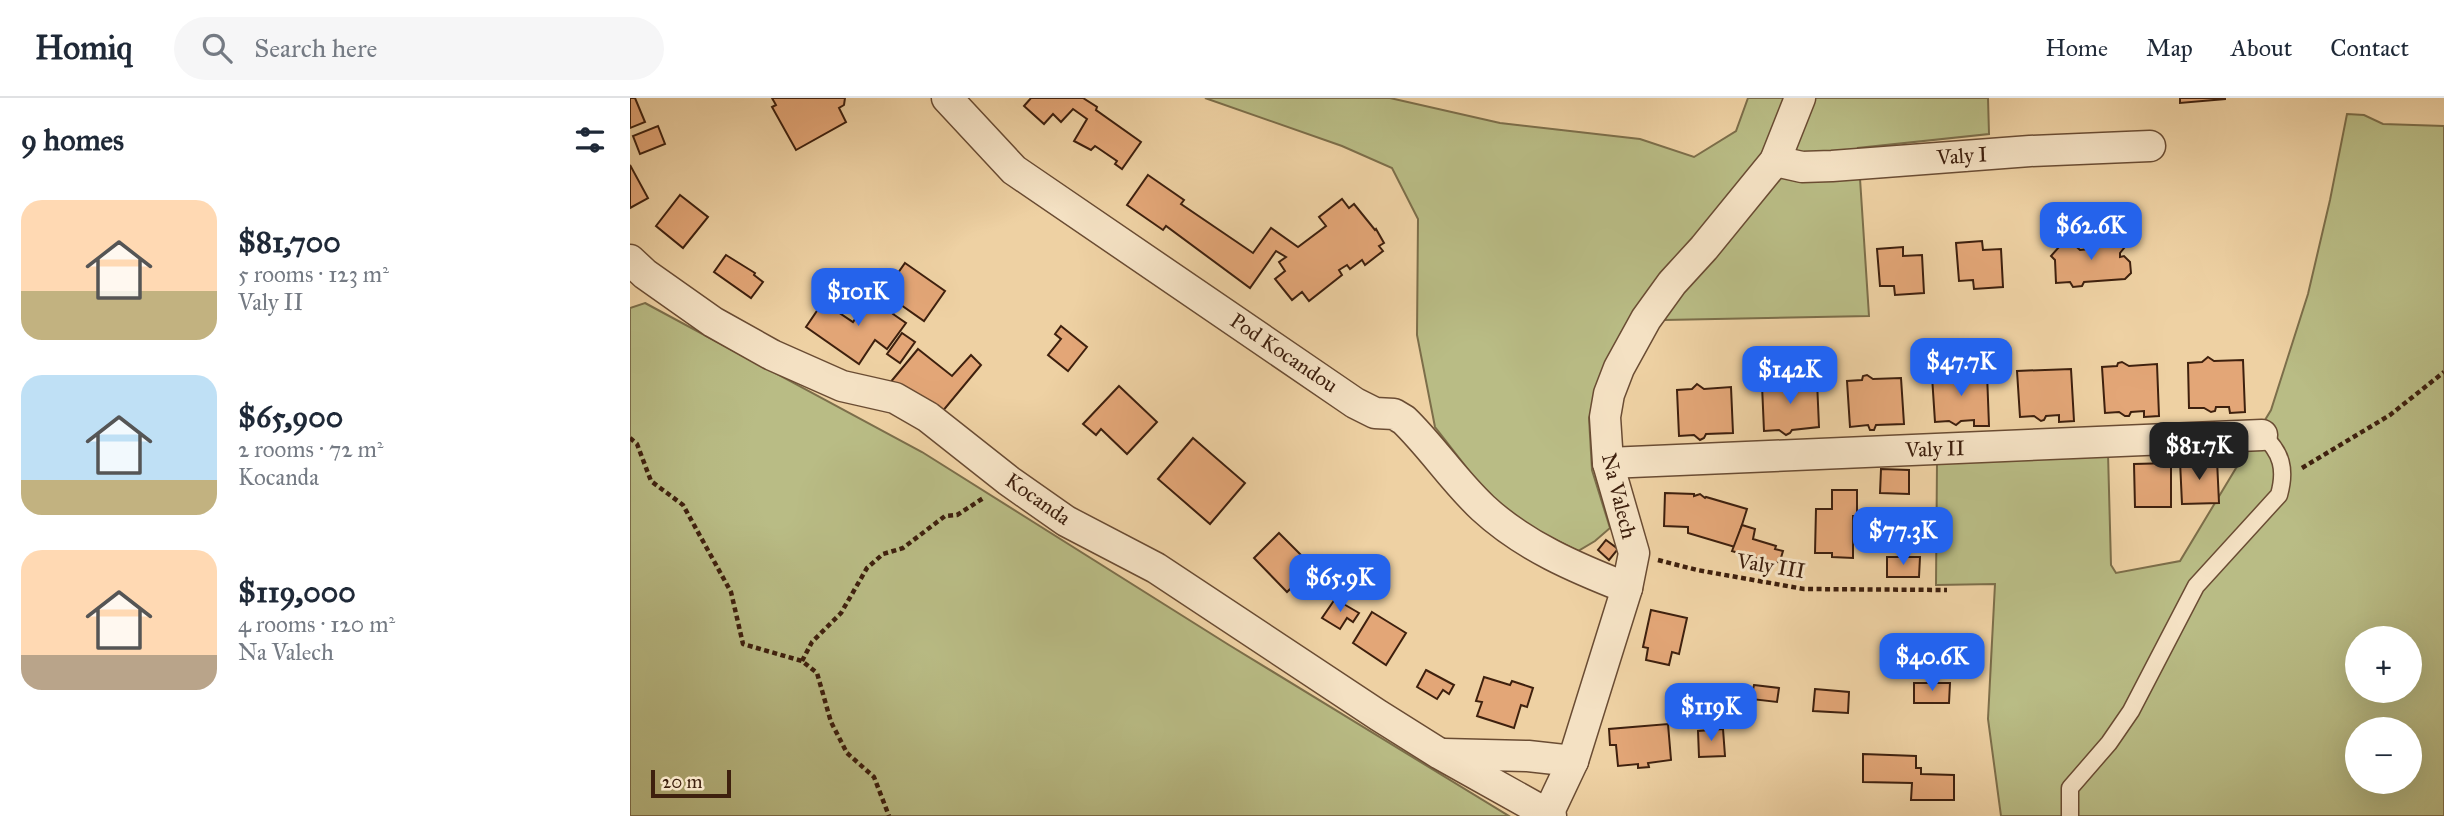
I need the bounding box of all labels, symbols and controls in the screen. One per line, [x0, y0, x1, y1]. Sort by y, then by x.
search box [174, 17, 664, 80]
text: Homiq [35, 28, 132, 68]
icon: search [198, 29, 236, 67]
text: Search here [254, 32, 377, 64]
text: Home [2045, 33, 2108, 63]
text: Map [2146, 33, 2193, 63]
text: About [2231, 33, 2292, 63]
text: Contact [2330, 33, 2409, 63]
icon: filters [571, 121, 609, 159]
text: 9 homes [21, 122, 124, 158]
street label: Valy I [1935, 141, 1988, 171]
pin: $62.6K [2034, 202, 2148, 262]
text: $62.6K [2056, 211, 2126, 239]
text: $81,700 [238, 224, 341, 260]
icon: home [77, 228, 161, 312]
text: 5 rooms · 123 m² [238, 260, 389, 288]
pin: $101K [809, 268, 907, 328]
text: $101K [827, 277, 889, 305]
text: Valy II [238, 288, 303, 316]
street label: Pod Kocandou [1225, 307, 1343, 399]
pin: $47.7K [1904, 338, 2018, 398]
pin: $142K [1741, 346, 1839, 406]
text: $47.7K [1926, 347, 1996, 375]
text: $142K [1758, 355, 1822, 383]
text: $65,900 [238, 399, 343, 435]
icon: home [77, 403, 161, 487]
pin: $81.7K [2142, 422, 2256, 482]
text: $81.7K [2165, 431, 2233, 459]
text: 2 rooms · 72 m² [238, 435, 383, 463]
street label: Valy II [1904, 435, 1965, 463]
street label: Na Valech [1596, 450, 1642, 542]
text: Kocanda [238, 463, 319, 491]
street label: Kocanda [1000, 467, 1076, 531]
pin: $77.3K [1846, 508, 1960, 567]
text: $77.3K [1869, 516, 1937, 544]
street label: Valy III [1734, 548, 1807, 584]
pin: $65.9K [1283, 554, 1397, 614]
text: $65.9K [1305, 563, 1375, 591]
text: $119,000 [238, 574, 356, 610]
icon: home [77, 578, 161, 662]
text: 4 rooms · 120 m² [238, 610, 395, 638]
map controls [2345, 626, 2422, 794]
button: + [2345, 626, 2422, 703]
pin: $40.6K [1875, 634, 1989, 693]
text: Na Valech [238, 638, 334, 666]
text: $40.6K [1896, 642, 1968, 670]
pin: $119K [1662, 684, 1760, 743]
text: $119K [1681, 692, 1741, 720]
button: − [2345, 717, 2422, 794]
scale bar [651, 767, 732, 799]
text: 20 m [662, 770, 703, 793]

